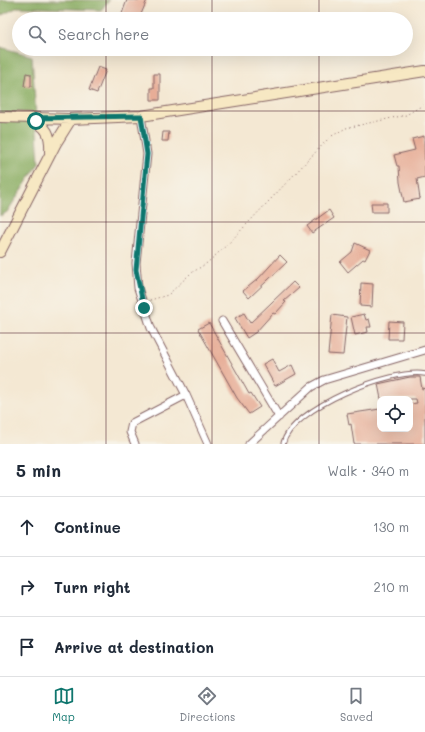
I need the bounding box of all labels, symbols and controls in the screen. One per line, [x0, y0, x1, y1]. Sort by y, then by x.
search box [12, 12, 413, 56]
icon: search [26, 23, 48, 45]
text: Search here [58, 24, 149, 44]
route start [27, 112, 45, 130]
route end [135, 299, 153, 317]
map controls [377, 396, 413, 432]
button: locate [377, 396, 413, 432]
text: 5 min [16, 459, 61, 481]
text: Walk · 340 m [328, 462, 409, 479]
icon: ahead [16, 516, 38, 538]
text: Continue [54, 517, 121, 537]
text: 130 m [373, 518, 409, 535]
icon: right [16, 576, 38, 598]
text: Turn right [54, 577, 131, 597]
text: 210 m [373, 578, 409, 595]
icon: arrive [16, 636, 38, 658]
text: Arrive at destination [54, 637, 214, 657]
tab: Map [52, 685, 75, 724]
tab: Directions [179, 685, 235, 724]
tab: Saved [340, 685, 373, 724]

